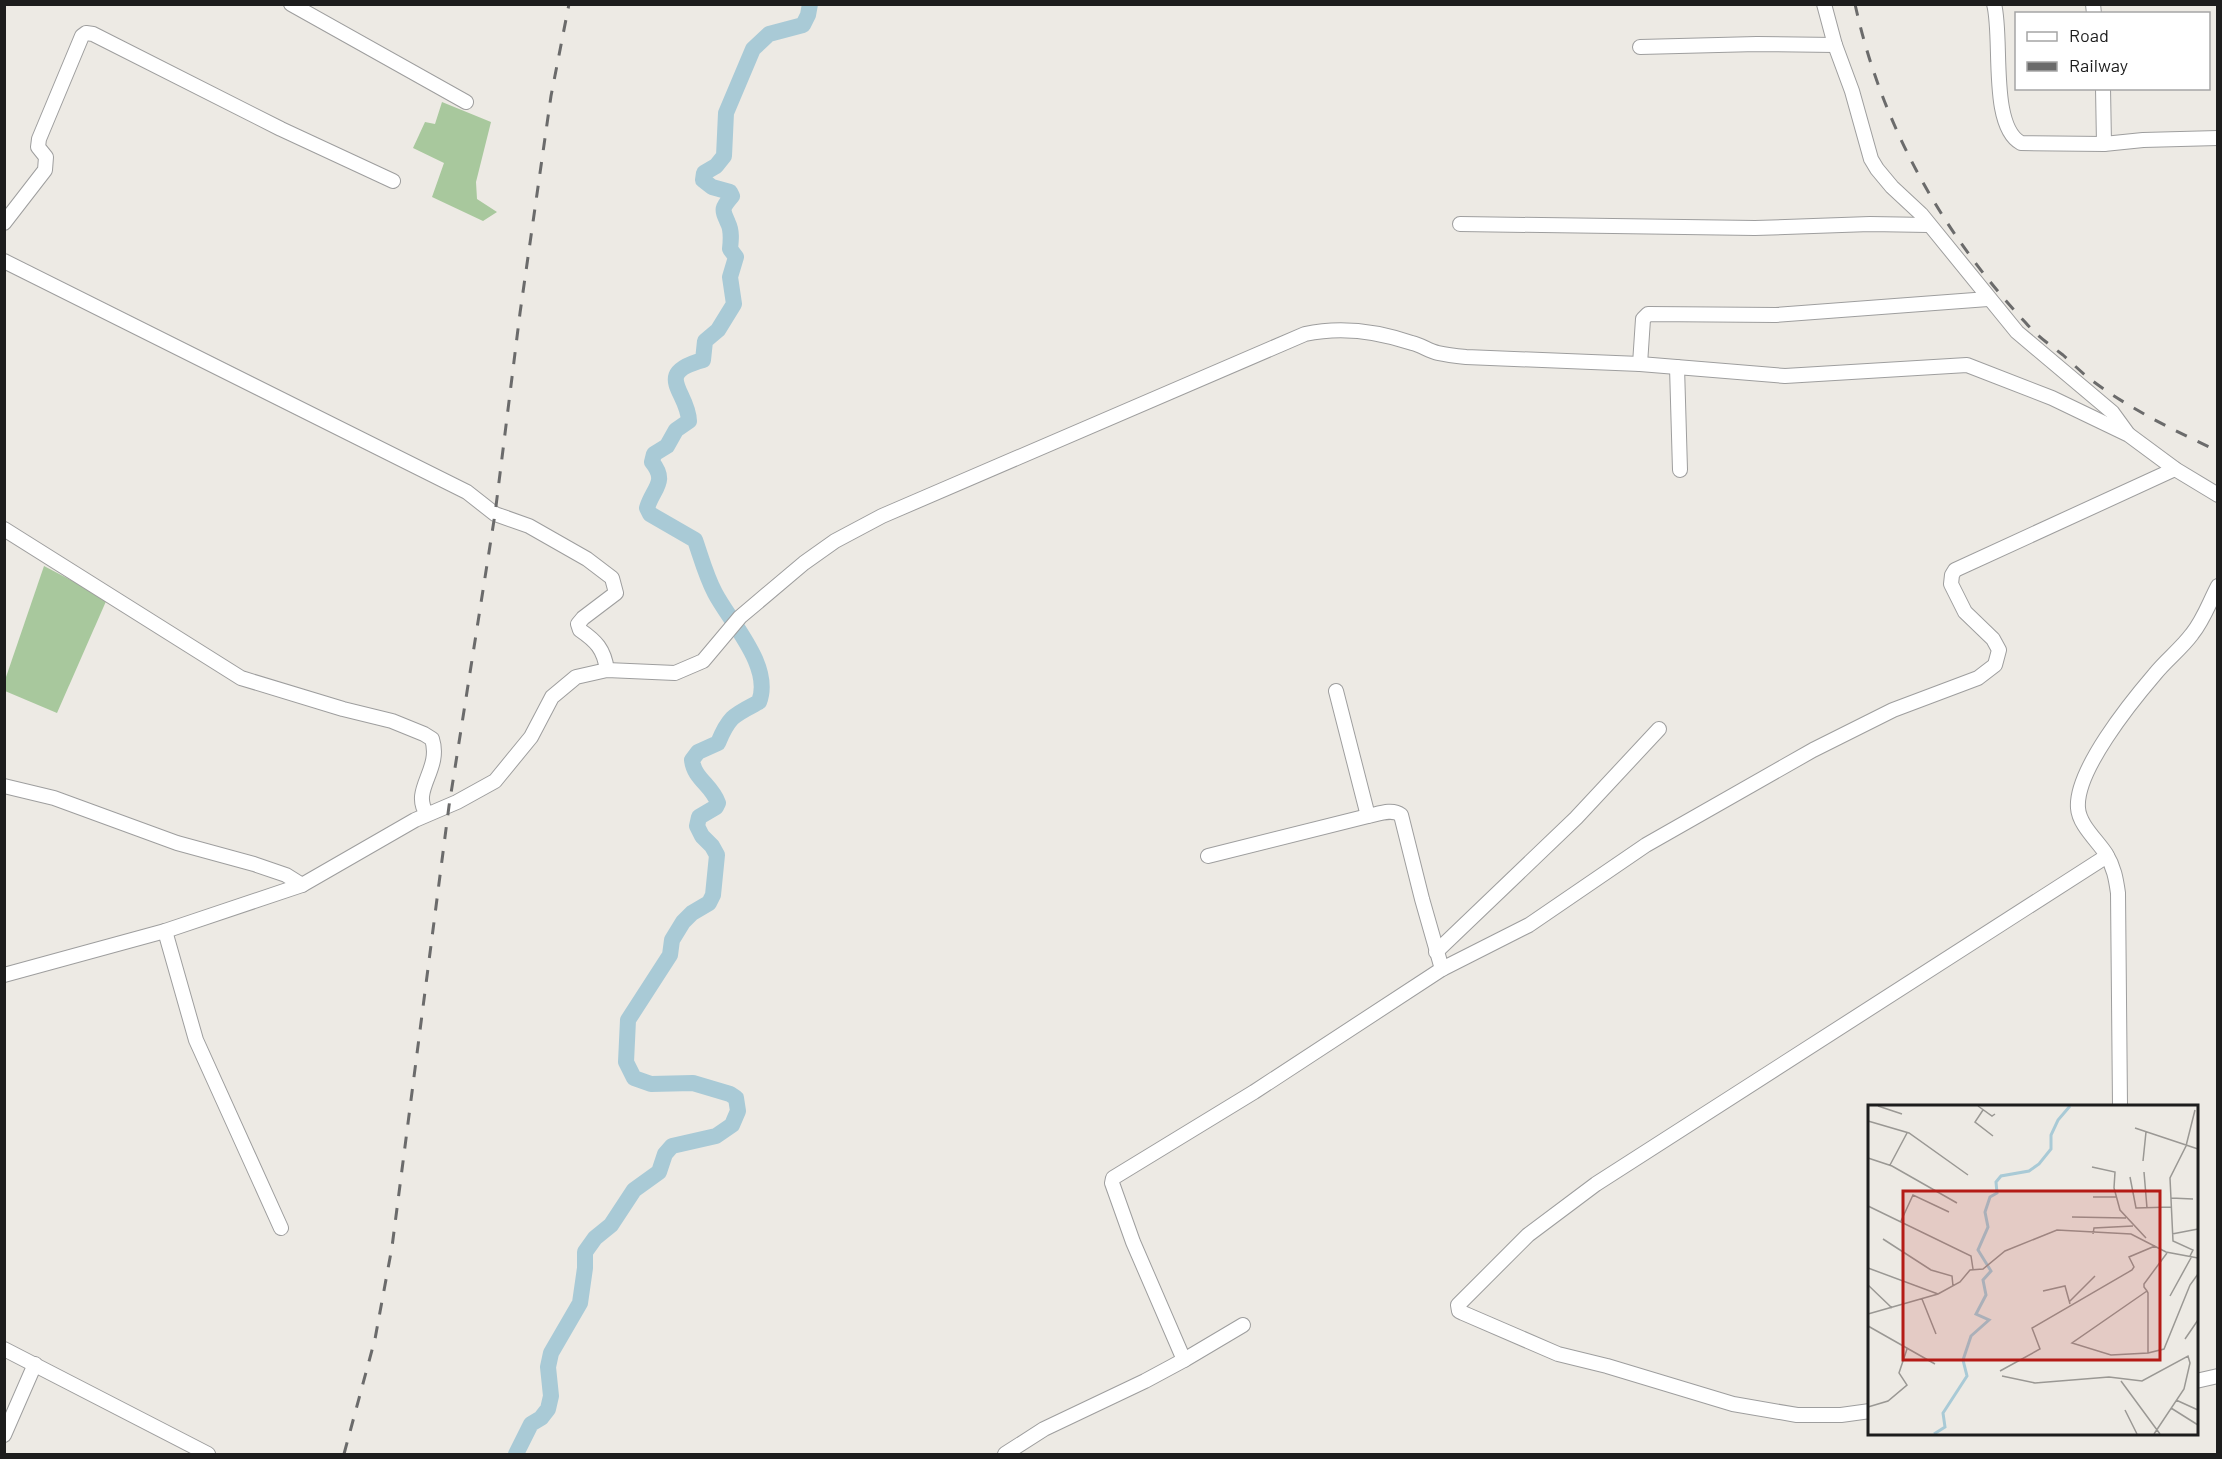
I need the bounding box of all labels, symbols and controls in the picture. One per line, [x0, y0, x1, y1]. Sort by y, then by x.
legend [2015, 12, 2210, 90]
text: Road [2069, 24, 2109, 46]
text: Railway [2069, 54, 2128, 76]
inset map [1868, 1105, 2198, 1435]

